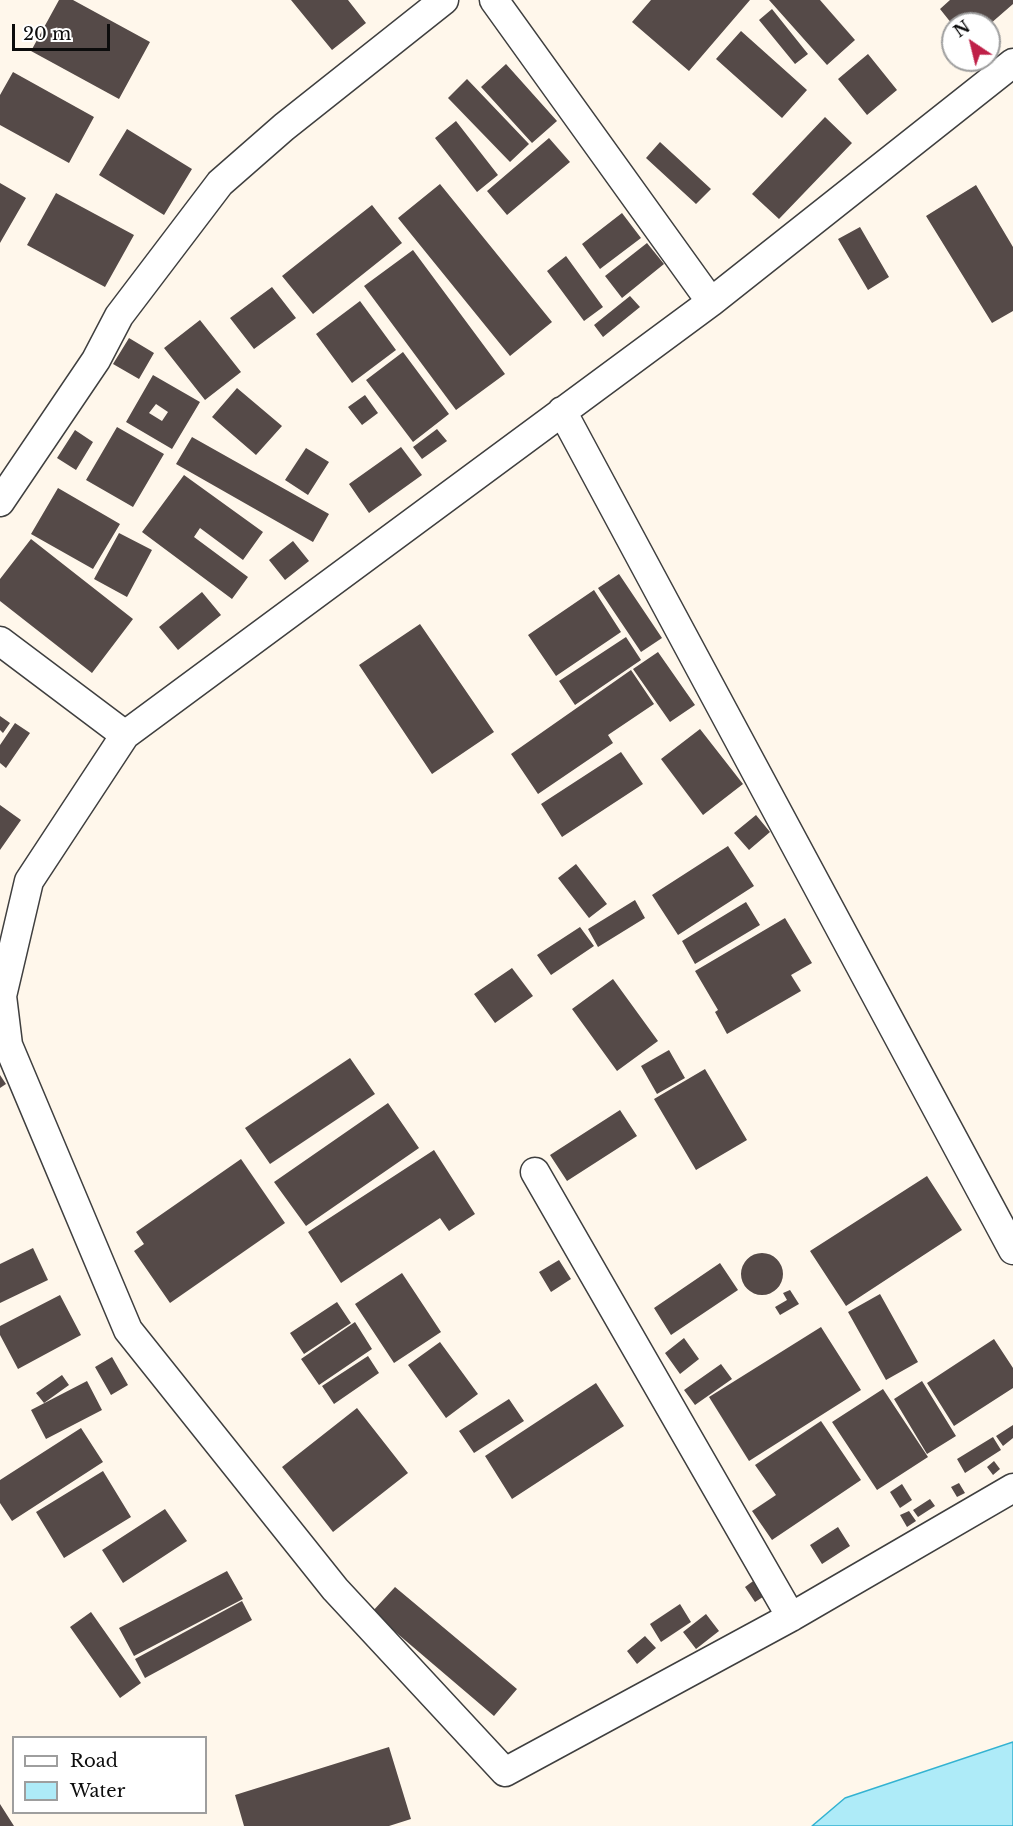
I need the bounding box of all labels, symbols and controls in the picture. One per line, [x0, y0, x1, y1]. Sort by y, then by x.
scale bar [15, 12, 112, 50]
north arrow [941, 12, 1001, 72]
text: N [950, 16, 974, 41]
text: 20 m [23, 23, 71, 45]
legend [12, 1736, 207, 1814]
text: Road [70, 1750, 118, 1772]
text: Water [70, 1780, 125, 1802]

